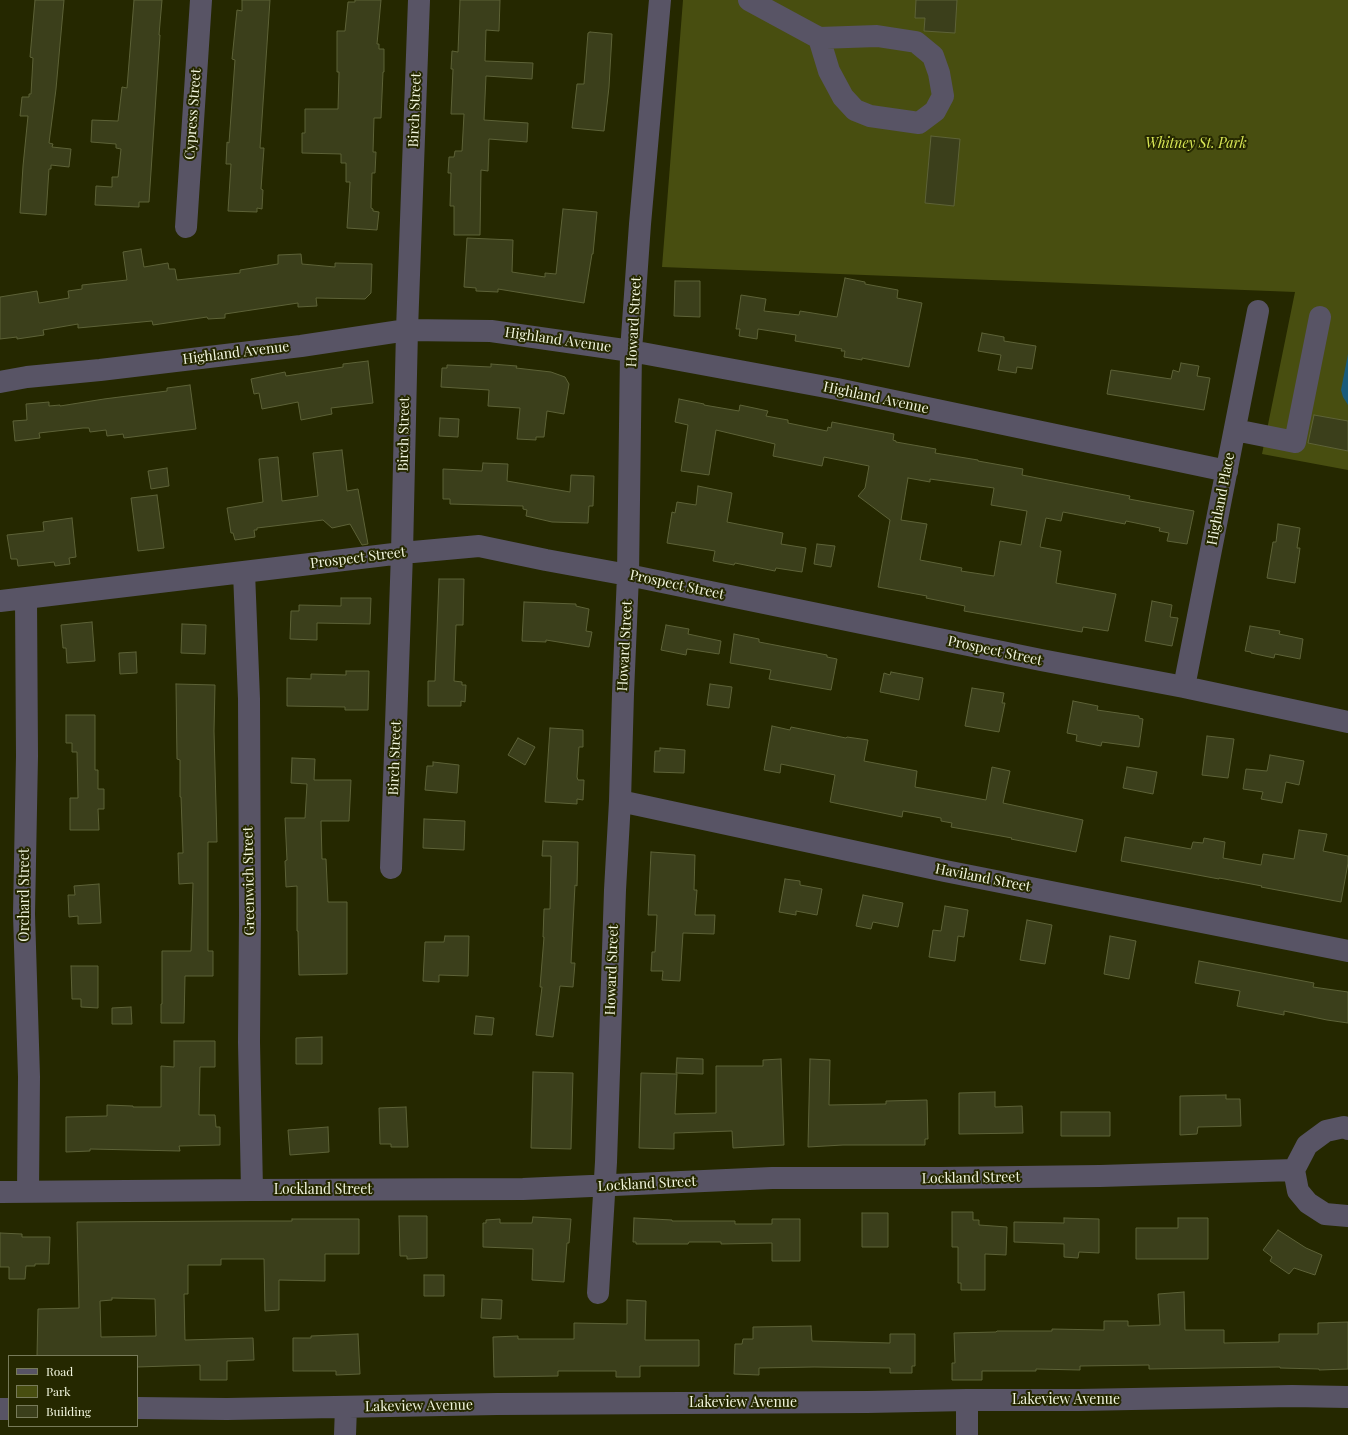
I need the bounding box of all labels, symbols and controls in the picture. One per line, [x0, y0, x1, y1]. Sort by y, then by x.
street label: Cypress Street [181, 68, 205, 160]
street label: Birch Street [405, 72, 425, 148]
park label: Whitney St. Park [1145, 136, 1247, 152]
street label: Howard Street [623, 276, 645, 368]
street label: Highland Avenue [504, 324, 612, 356]
street label: Highland Avenue [182, 338, 290, 368]
street label: Highland Avenue [822, 379, 930, 417]
street label: Birch Street [395, 396, 413, 472]
street label: Highland Place [1204, 451, 1238, 547]
street label: Prospect Street [309, 544, 407, 572]
street label: Prospect Street [628, 567, 726, 603]
street label: Howard Street [614, 600, 636, 692]
street label: Prospect Street [946, 633, 1044, 669]
street label: Birch Street [385, 720, 405, 796]
street label: Greenwich Street [240, 826, 258, 936]
street label: Orchard Street [17, 848, 33, 942]
street label: Haviland Street [934, 861, 1032, 895]
street label: Howard Street [602, 924, 622, 1016]
street label: Lockland Street [922, 1169, 1020, 1187]
street label: Lockland Street [597, 1173, 697, 1195]
street label: Lockland Street [274, 1182, 372, 1198]
legend [8, 1355, 138, 1427]
text: Road [46, 1363, 73, 1379]
text: Park [46, 1383, 71, 1399]
street label: Lakeview Avenue [1012, 1392, 1120, 1408]
street label: Lakeview Avenue [689, 1395, 797, 1411]
street label: Lakeview Avenue [365, 1397, 473, 1415]
text: Building [46, 1403, 91, 1419]

